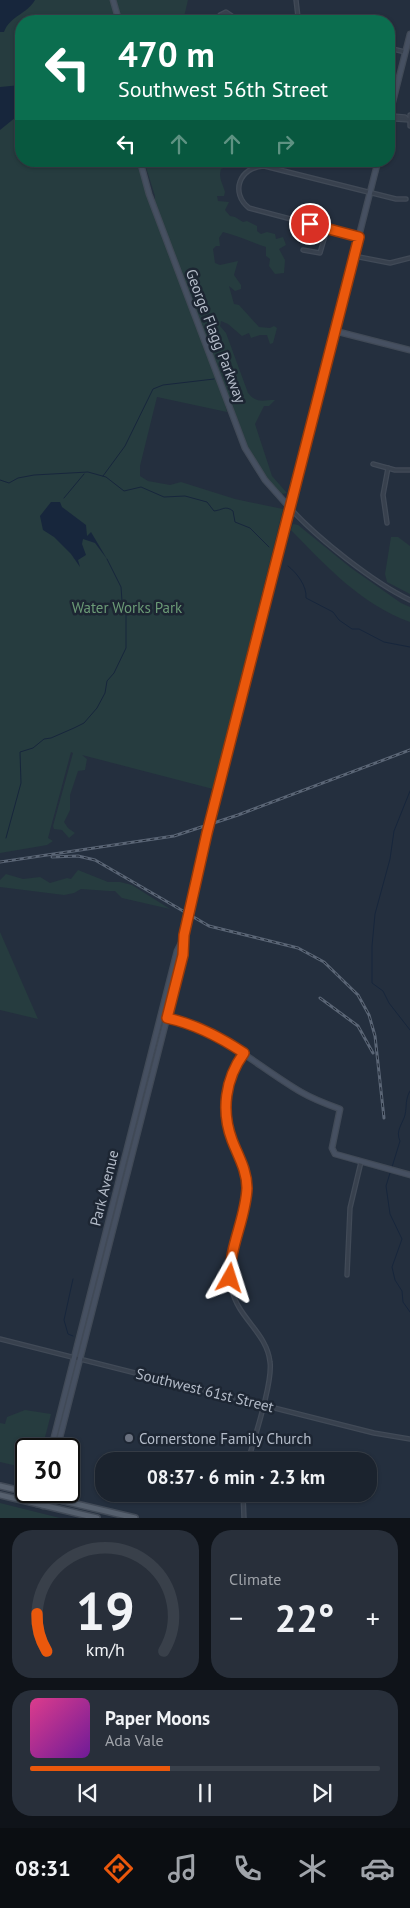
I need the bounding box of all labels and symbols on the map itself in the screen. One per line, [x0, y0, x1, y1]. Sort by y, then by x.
pin [289, 203, 331, 245]
street label: George Flagg Parkway [182, 266, 250, 406]
park label: Water Works Park [72, 598, 183, 617]
street label: Park Avenue [85, 1148, 123, 1228]
position arrow [203, 1251, 255, 1303]
street label: Southwest 61st Street [134, 1364, 276, 1416]
place label: Cornerstone Family Church [139, 1429, 311, 1448]
marker: Cornerstone Family Church [123, 1432, 135, 1444]
speed limit sign: 30 [15, 1438, 80, 1503]

